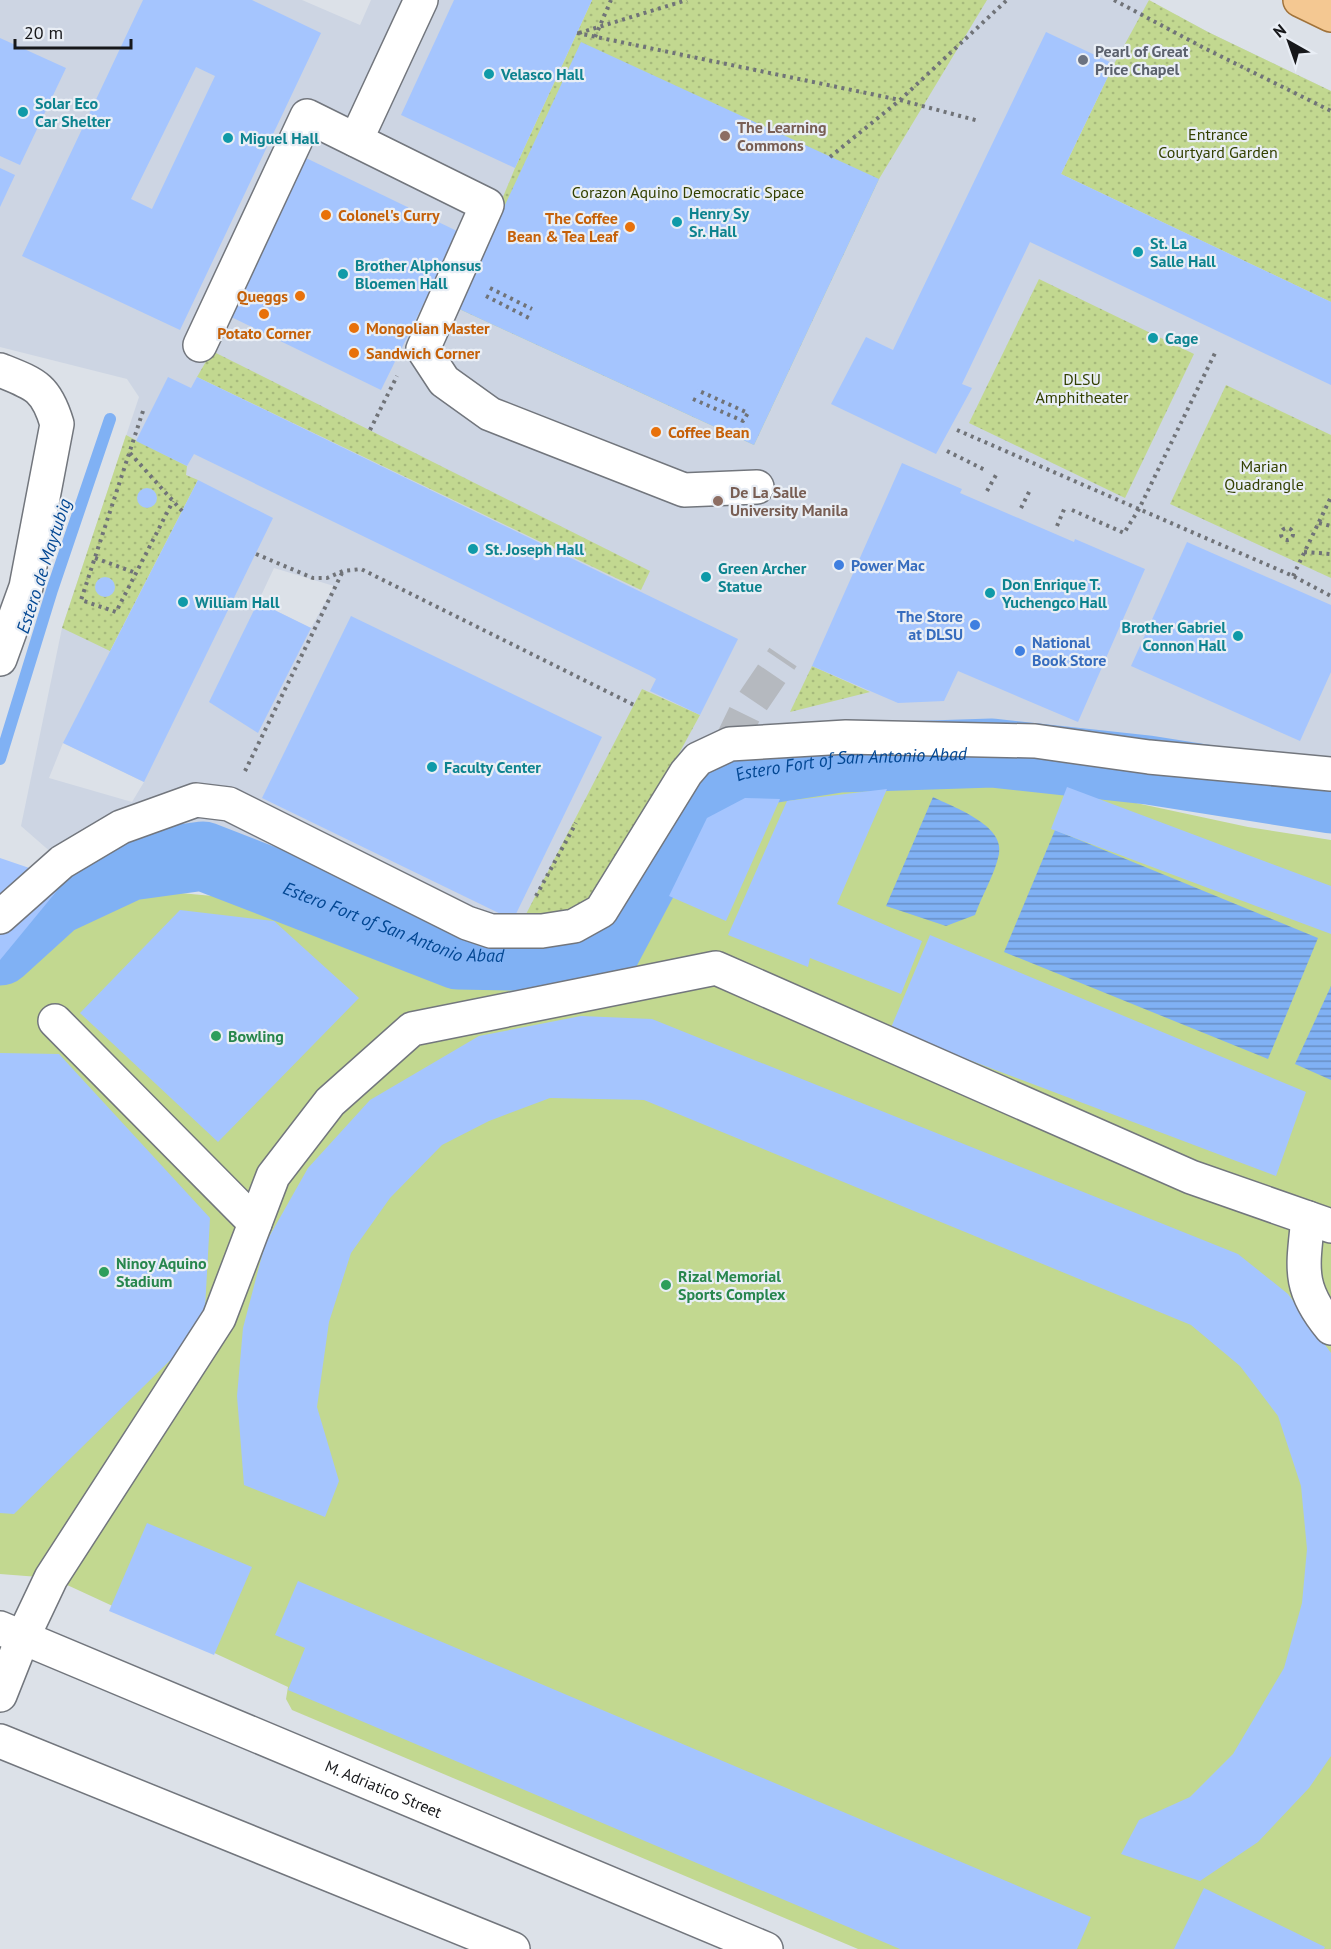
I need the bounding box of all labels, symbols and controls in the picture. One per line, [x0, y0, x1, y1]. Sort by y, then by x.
scale bar [15, 12, 130, 50]
north arrow [1259, 12, 1319, 72]
text: N [1269, 19, 1290, 42]
text: 20 m [24, 21, 63, 44]
place label: Pearl of Great Price Chapel [1095, 41, 1189, 79]
marker: Pearl of Great Price Chapel [1076, 53, 1090, 67]
place label: Velasco Hall [500, 64, 584, 84]
marker: Velasco Hall [482, 67, 496, 81]
place label: Solar Eco Car Shelter [35, 93, 111, 131]
marker: Solar Eco Car Shelter [16, 105, 30, 119]
place label: The Learning Commons [737, 117, 827, 155]
park label: Entrance Courtyard Garden [1158, 124, 1278, 162]
place label: Miguel Hall [240, 128, 319, 148]
marker: The Learning Commons [718, 129, 732, 143]
marker: Miguel Hall [221, 131, 235, 145]
park label: Corazon Aquino Democratic Space [572, 182, 804, 202]
place label: Henry Sy Sr. Hall [689, 203, 749, 241]
place label: Colonel's Curry [338, 205, 440, 225]
marker: Colonel's Curry [319, 208, 333, 222]
place label: The Coffee Bean & Tea Leaf [507, 208, 619, 246]
marker: Henry Sy Sr. Hall [670, 215, 684, 229]
marker: The Coffee Bean & Tea Leaf [623, 220, 637, 234]
place label: St. La Salle Hall [1150, 233, 1216, 271]
marker: St. La Salle Hall [1131, 245, 1145, 259]
place label: Brother Alphonsus Bloemen Hall [355, 255, 482, 293]
marker: Brother Alphonsus Bloemen Hall [336, 267, 350, 281]
place label: Queggs [237, 286, 288, 306]
marker: Queggs [293, 289, 307, 303]
marker: Potato Corner [257, 307, 271, 321]
place label: Mongolian Master [366, 318, 490, 338]
marker: Mongolian Master [347, 321, 361, 335]
place label: Potato Corner [217, 323, 311, 343]
place label: Cage [1165, 328, 1198, 348]
marker: Cage [1146, 331, 1160, 345]
place label: Sandwich Corner [366, 343, 481, 363]
marker: Sandwich Corner [347, 346, 361, 360]
park label: DLSU Amphitheater [1035, 369, 1129, 407]
place label: Coffee Bean [668, 422, 749, 442]
marker: Coffee Bean [649, 425, 663, 439]
park label: Marian Quadrangle [1224, 456, 1304, 494]
place label: De La Salle University Manila [730, 482, 848, 520]
marker: De La Salle University Manila [711, 494, 725, 508]
water label: Estero de Maytubig [11, 495, 76, 636]
place label: St. Joseph Hall [485, 539, 584, 559]
marker: St. Joseph Hall [466, 542, 480, 556]
place label: Power Mac [851, 555, 925, 575]
place label: Green Archer Statue [718, 558, 807, 596]
marker: Power Mac [832, 558, 846, 572]
marker: Green Archer Statue [699, 570, 713, 584]
place label: Don Enrique T. Yuchengco Hall [1001, 574, 1107, 612]
marker: Don Enrique T. Yuchengco Hall [983, 586, 997, 600]
place label: William Hall [195, 592, 280, 612]
marker: William Hall [176, 595, 190, 609]
place label: The Store at DLSU [897, 606, 963, 644]
place label: Brother Gabriel Connon Hall [1121, 617, 1226, 655]
marker: The Store at DLSU [968, 618, 982, 632]
marker: Brother Gabriel Connon Hall [1231, 629, 1245, 643]
place label: National Book Store [1032, 632, 1106, 670]
marker: National Book Store [1013, 644, 1027, 658]
water label: Estero Fort of San Antonio Abad [731, 742, 968, 786]
place label: Faculty Center [444, 757, 541, 777]
marker: Faculty Center [425, 760, 439, 774]
water label: Estero Fort of San Antonio Abad [280, 876, 505, 967]
place label: Bowling [228, 1026, 284, 1046]
marker: Bowling [209, 1029, 223, 1043]
place label: Ninoy Aquino Stadium [116, 1253, 207, 1291]
marker: Ninoy Aquino Stadium [97, 1265, 111, 1279]
place label: Rizal Memorial Sports Complex [678, 1266, 786, 1304]
marker: Rizal Memorial Sports Complex [659, 1278, 673, 1292]
street label: M. Adriatico Street [322, 1755, 446, 1822]

